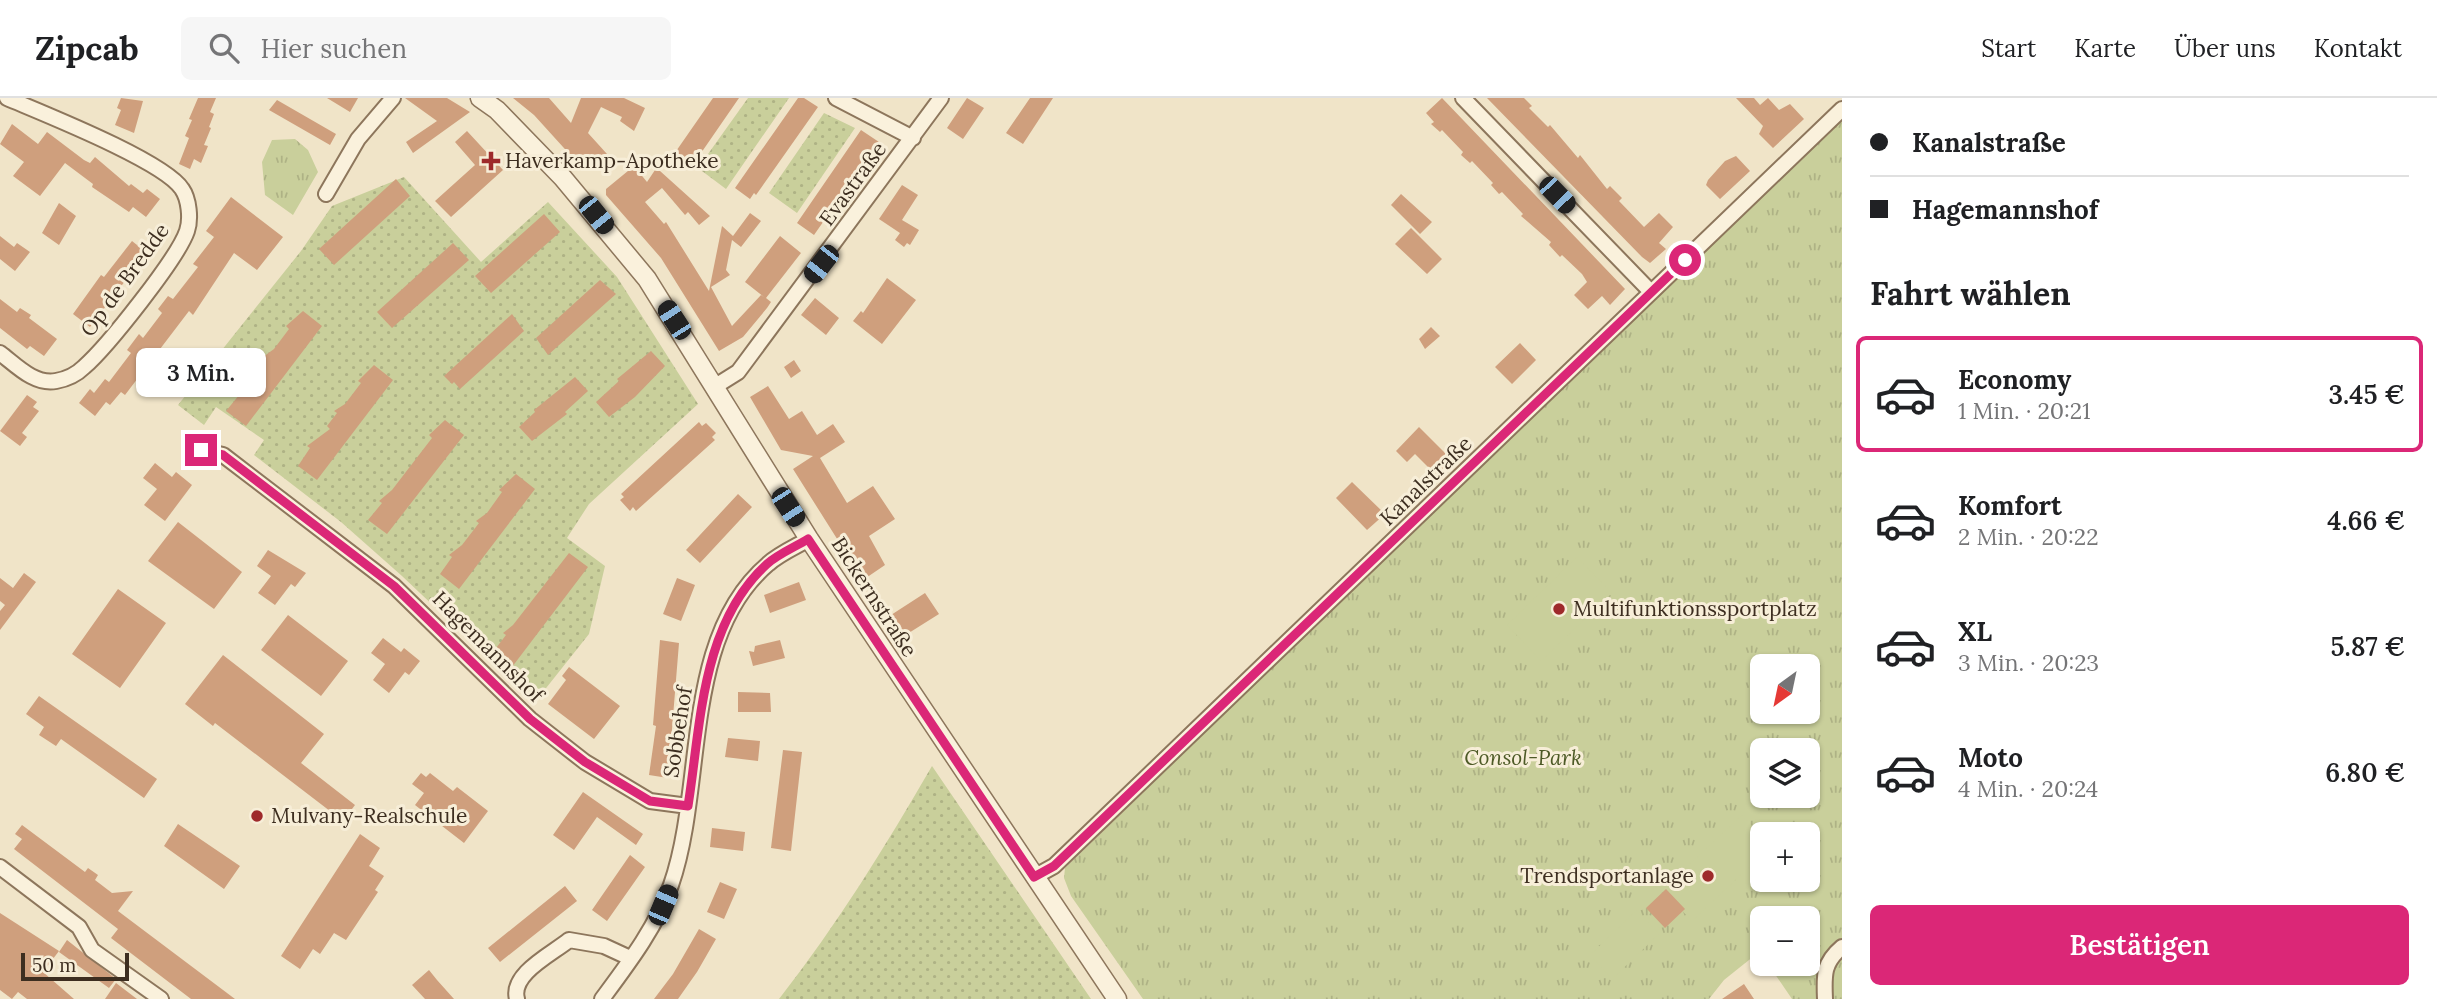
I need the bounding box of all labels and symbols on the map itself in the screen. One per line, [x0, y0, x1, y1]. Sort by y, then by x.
street label: Evastraße [813, 136, 892, 231]
place label: Haverkamp-Apotheke [505, 147, 719, 174]
marker: Haverkamp-Apotheke [483, 153, 499, 169]
car [1535, 173, 1580, 217]
car [575, 192, 618, 238]
street label: Op de Bredde [74, 218, 175, 342]
car [800, 241, 843, 287]
route start [1669, 244, 1701, 276]
car [654, 297, 695, 343]
callout: 3 Min. [136, 348, 266, 398]
street label: Kanalstraße [1374, 430, 1477, 531]
route end [185, 434, 217, 466]
car [768, 484, 809, 530]
street label: Bickernstraße [826, 532, 923, 662]
street label: Hagemannshof [427, 585, 551, 709]
place label: Multifunktionssportplatz [1573, 595, 1817, 622]
marker: Multifunktionssportplatz [1551, 601, 1567, 617]
north arrow [1750, 654, 1820, 724]
street label: Sobbehof [657, 683, 698, 779]
park label: Consol-Park [1464, 744, 1582, 771]
place label: Mulvany-Realschule [271, 802, 467, 829]
marker: Mulvany-Realschule [249, 808, 265, 824]
place label: Trendsportanlage [1520, 862, 1694, 889]
marker: Trendsportanlage [1700, 868, 1716, 884]
car [646, 882, 681, 928]
scale bar [21, 950, 130, 982]

